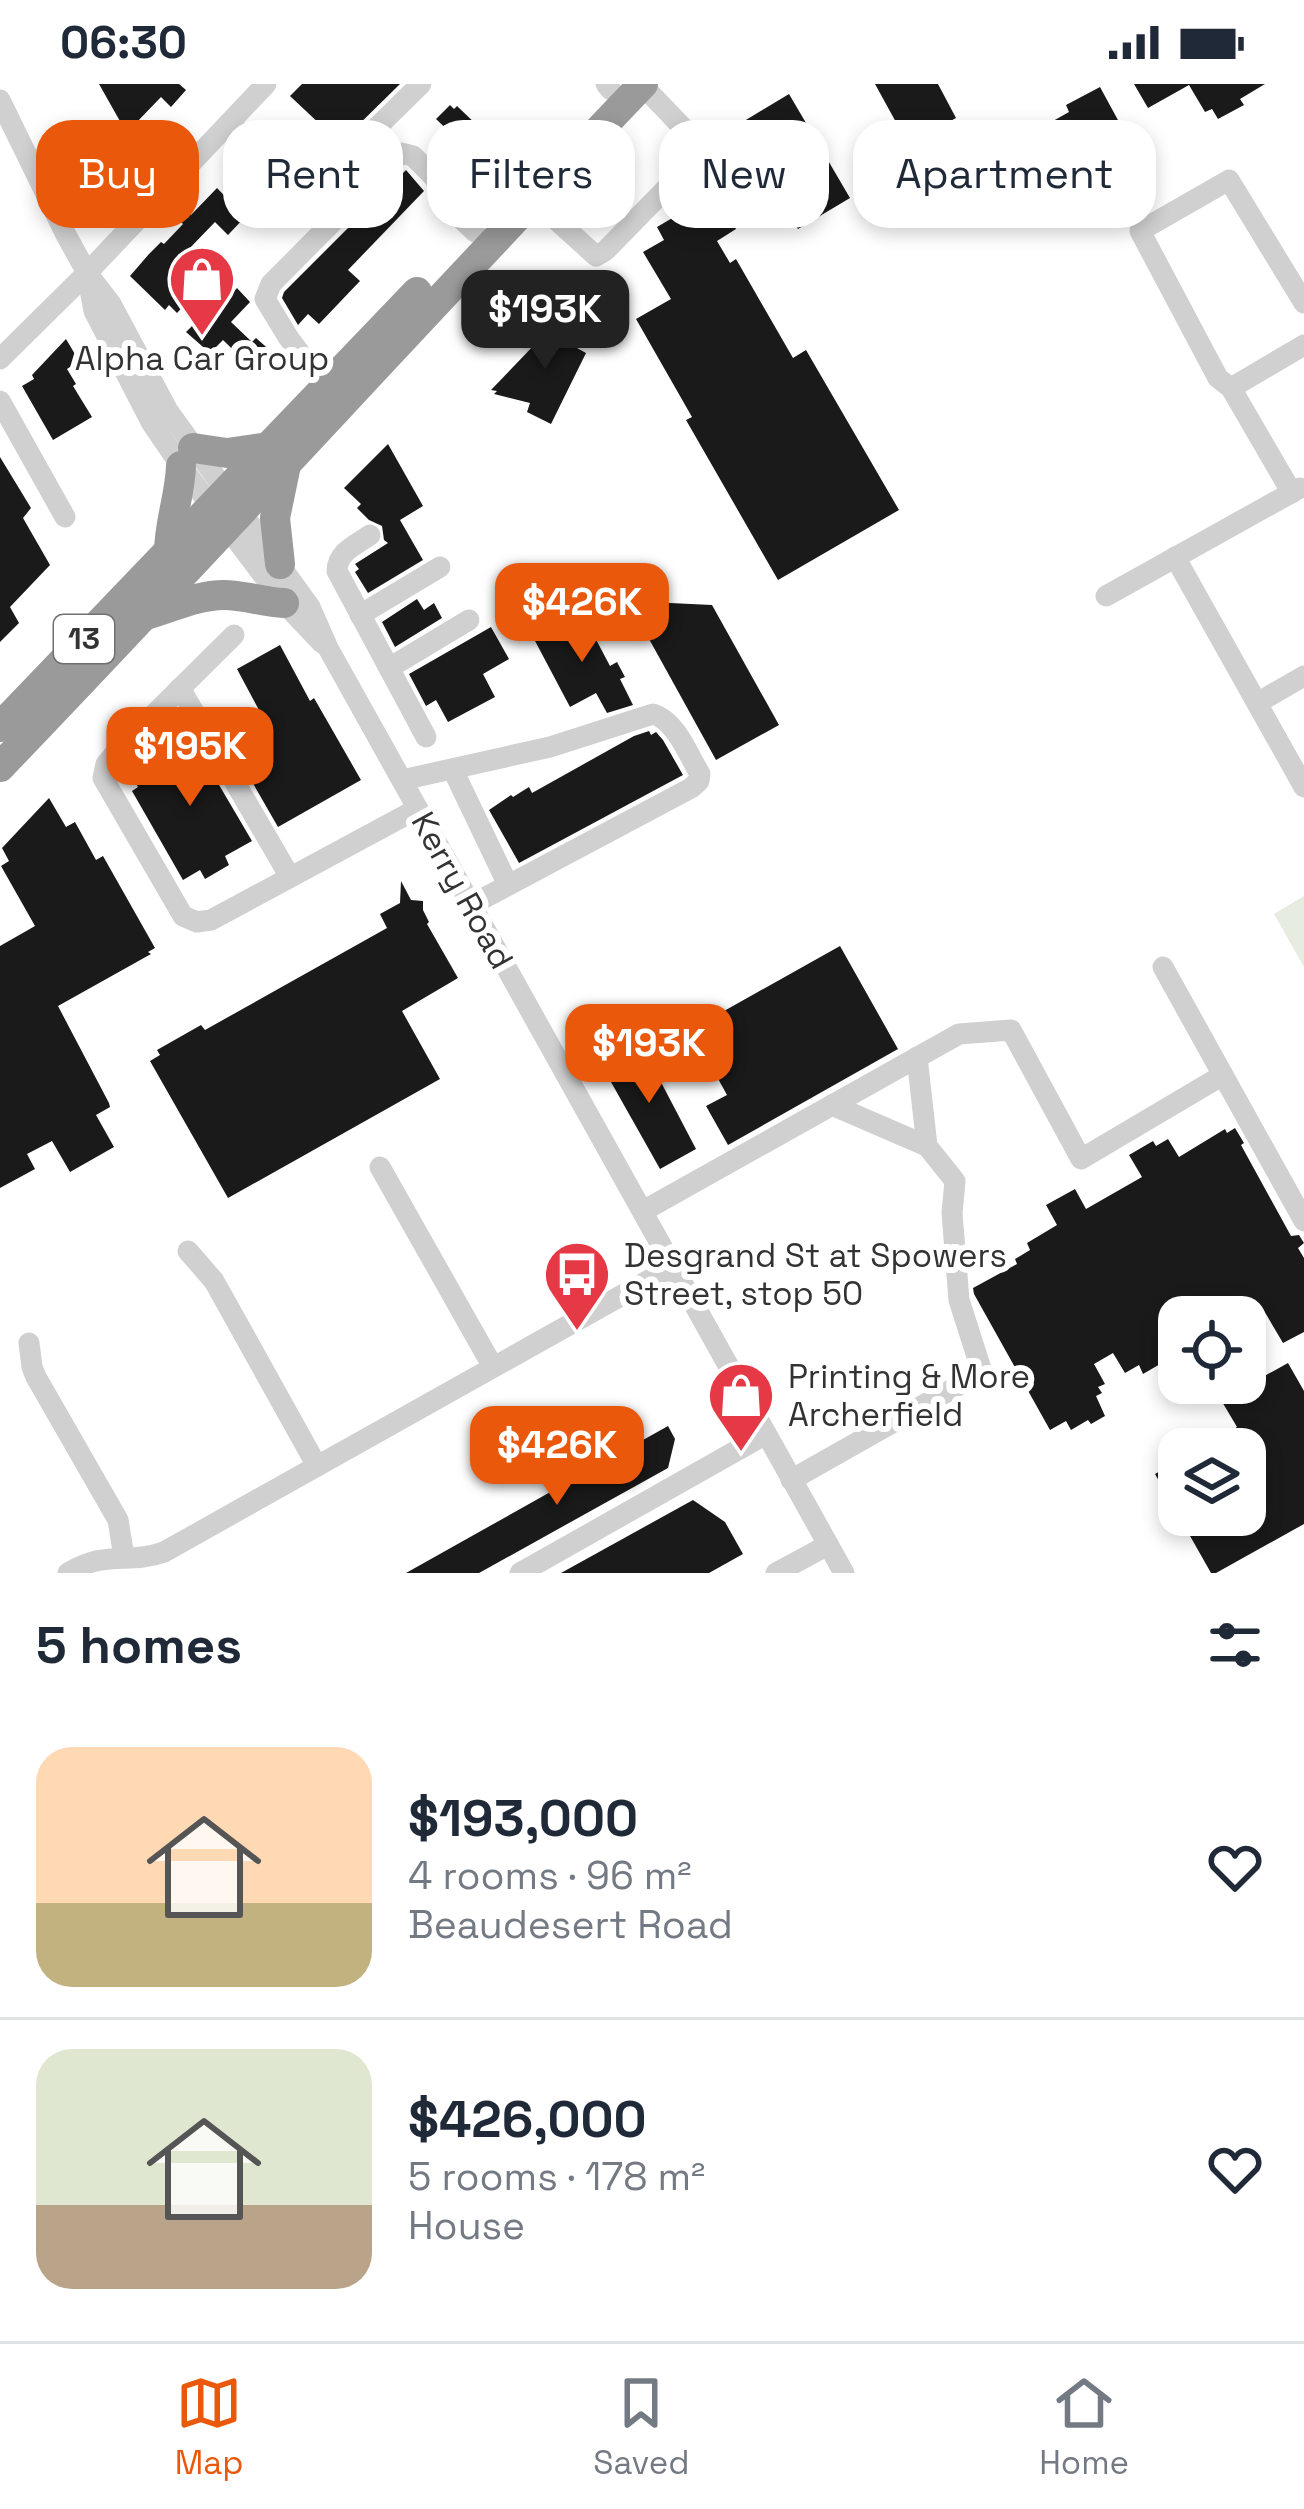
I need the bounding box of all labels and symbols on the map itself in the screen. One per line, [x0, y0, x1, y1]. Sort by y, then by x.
shop icon: Alpha Car Group [167, 244, 237, 338]
pin: $193K [461, 270, 629, 372]
place label: Alpha Car Group [75, 338, 329, 380]
pin: $426K [498, 563, 666, 665]
road number: 13 [54, 615, 114, 663]
pin: $195K [106, 707, 274, 809]
street label: Kerry Road [402, 804, 523, 977]
pin: $193K [565, 1004, 733, 1106]
place label: Desgrand St at Spowers Street, stop 50 [624, 1235, 1007, 1315]
bus stop icon: Desgrand St at Spowers Street, stop 50 [542, 1239, 612, 1333]
place label: Printing & More Archerfield [788, 1356, 1030, 1436]
shop icon: Printing & More Archerfield [706, 1360, 776, 1454]
pin: $426K [473, 1406, 641, 1508]

